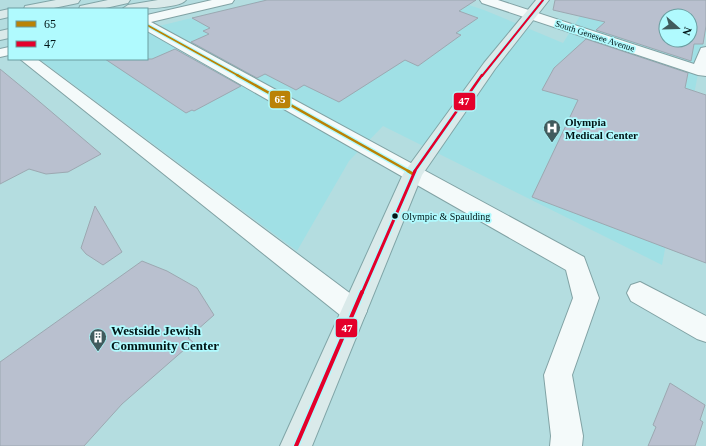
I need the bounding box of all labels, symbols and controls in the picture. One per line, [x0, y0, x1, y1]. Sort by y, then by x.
legend [8, 8, 148, 60]
north arrow [658, 8, 698, 48]
text: 65 [44, 17, 56, 31]
street label: South Genesee Avenue [554, 18, 636, 54]
text: N [680, 26, 694, 37]
text: 47 [44, 37, 56, 51]
line badge: 65 [269, 90, 291, 109]
line badge: 47 [453, 92, 476, 111]
text: 65 [275, 93, 286, 105]
text: 47 [459, 95, 470, 107]
place label: Olympia Medical Center [565, 116, 638, 141]
hospital icon: Olympia Medical Center [542, 118, 562, 143]
marker: Olympic & Spaulding [390, 211, 400, 221]
place label: Olympic & Spaulding [402, 211, 490, 222]
line badge: 47 [335, 318, 358, 338]
text: 47 [342, 322, 353, 334]
place label: Westside Jewish Community Center [111, 323, 219, 353]
building icon: Westside Jewish Community Center [88, 327, 108, 352]

